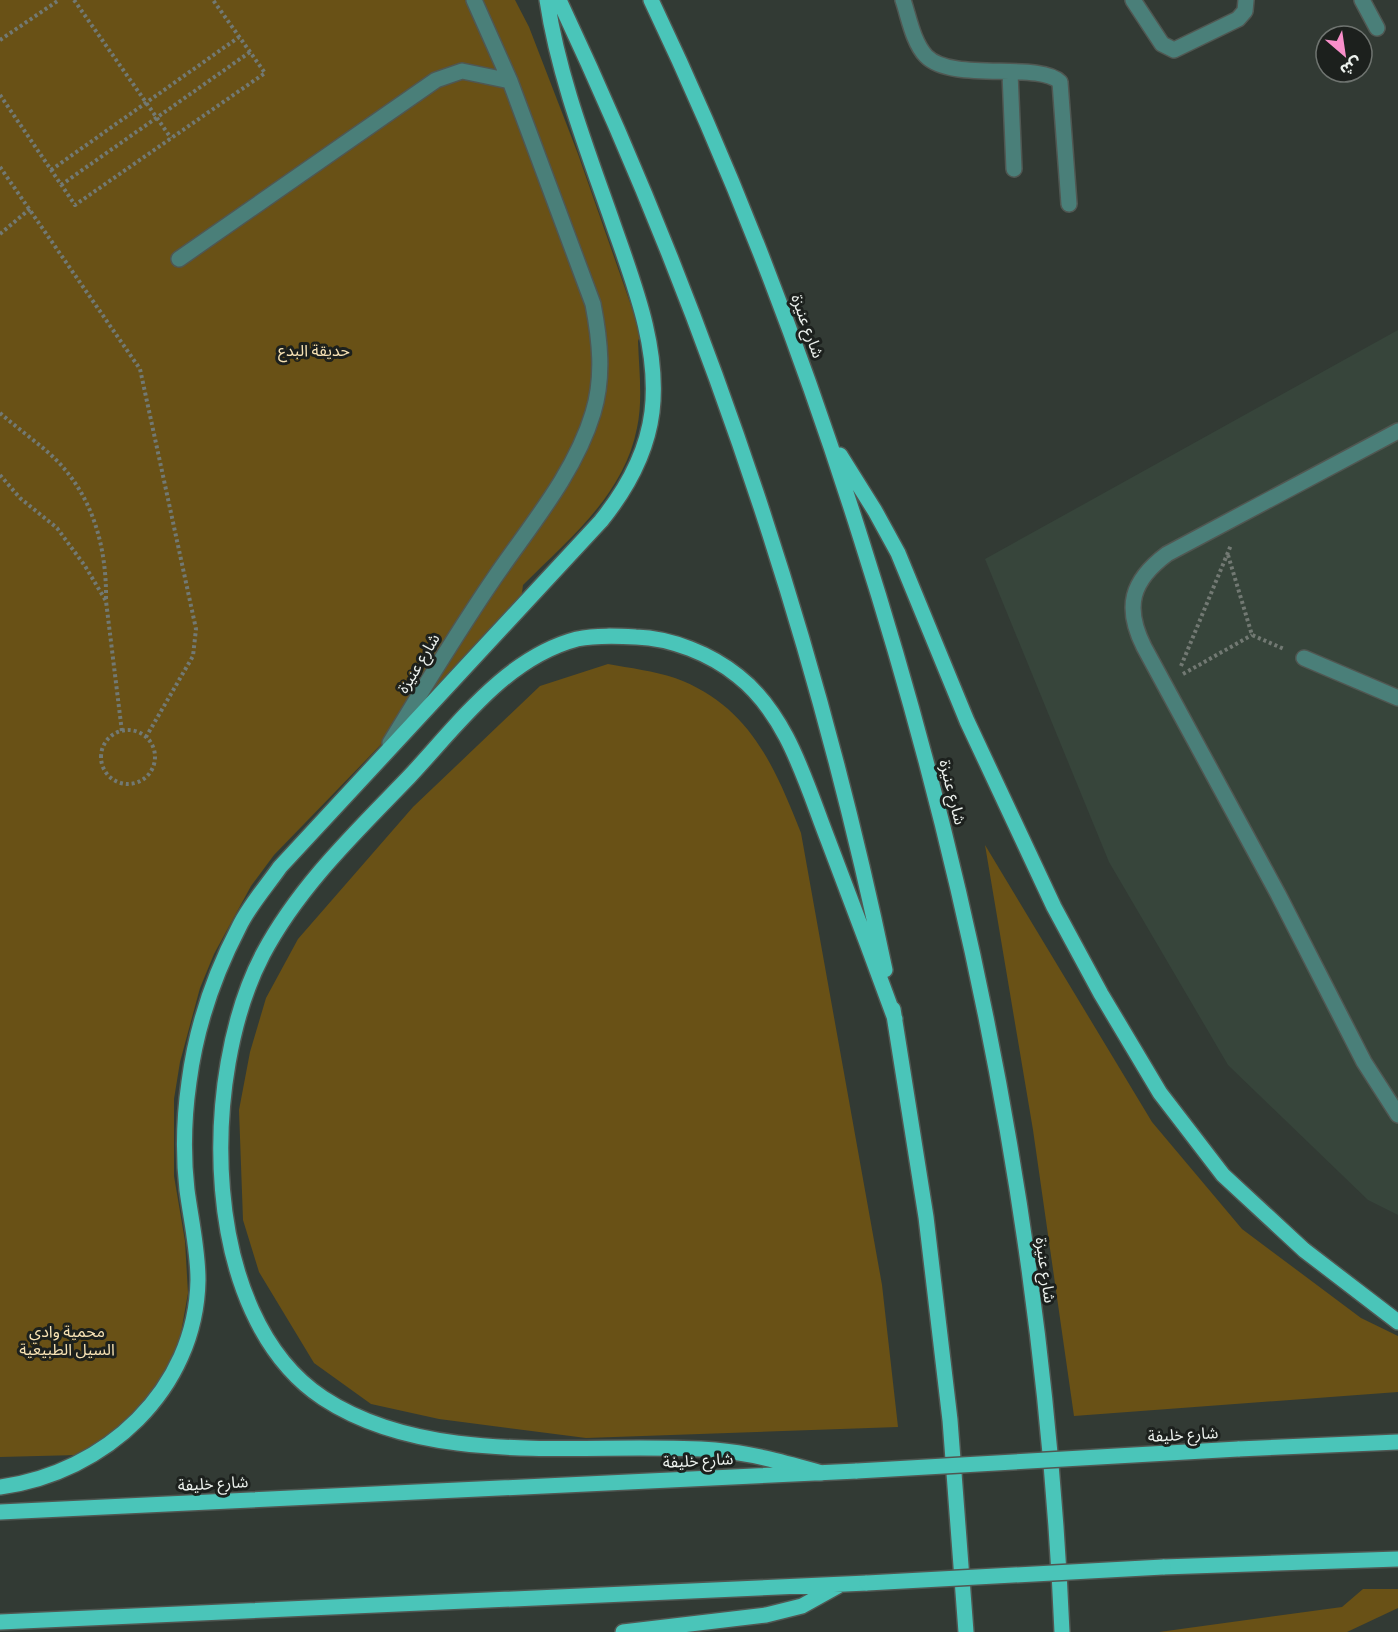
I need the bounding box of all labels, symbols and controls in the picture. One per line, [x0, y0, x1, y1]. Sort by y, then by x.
north arrow [1314, 24, 1374, 84]
text: ش [1336, 52, 1365, 80]
street label: شارع عنيزة [784, 292, 828, 362]
park label: حديقة البدع [278, 341, 350, 363]
street label: شارع عنيزة [393, 630, 446, 698]
street label: شارع عنيزة [932, 758, 970, 827]
street label: شارع عنيزة [1029, 1236, 1060, 1305]
park label: محمية وادي السيل الطبيعية [19, 1322, 115, 1360]
street label: شارع خليفة [1147, 1423, 1219, 1449]
street label: شارع خليفة [662, 1449, 734, 1475]
street label: شارع خليفة [177, 1472, 249, 1498]

